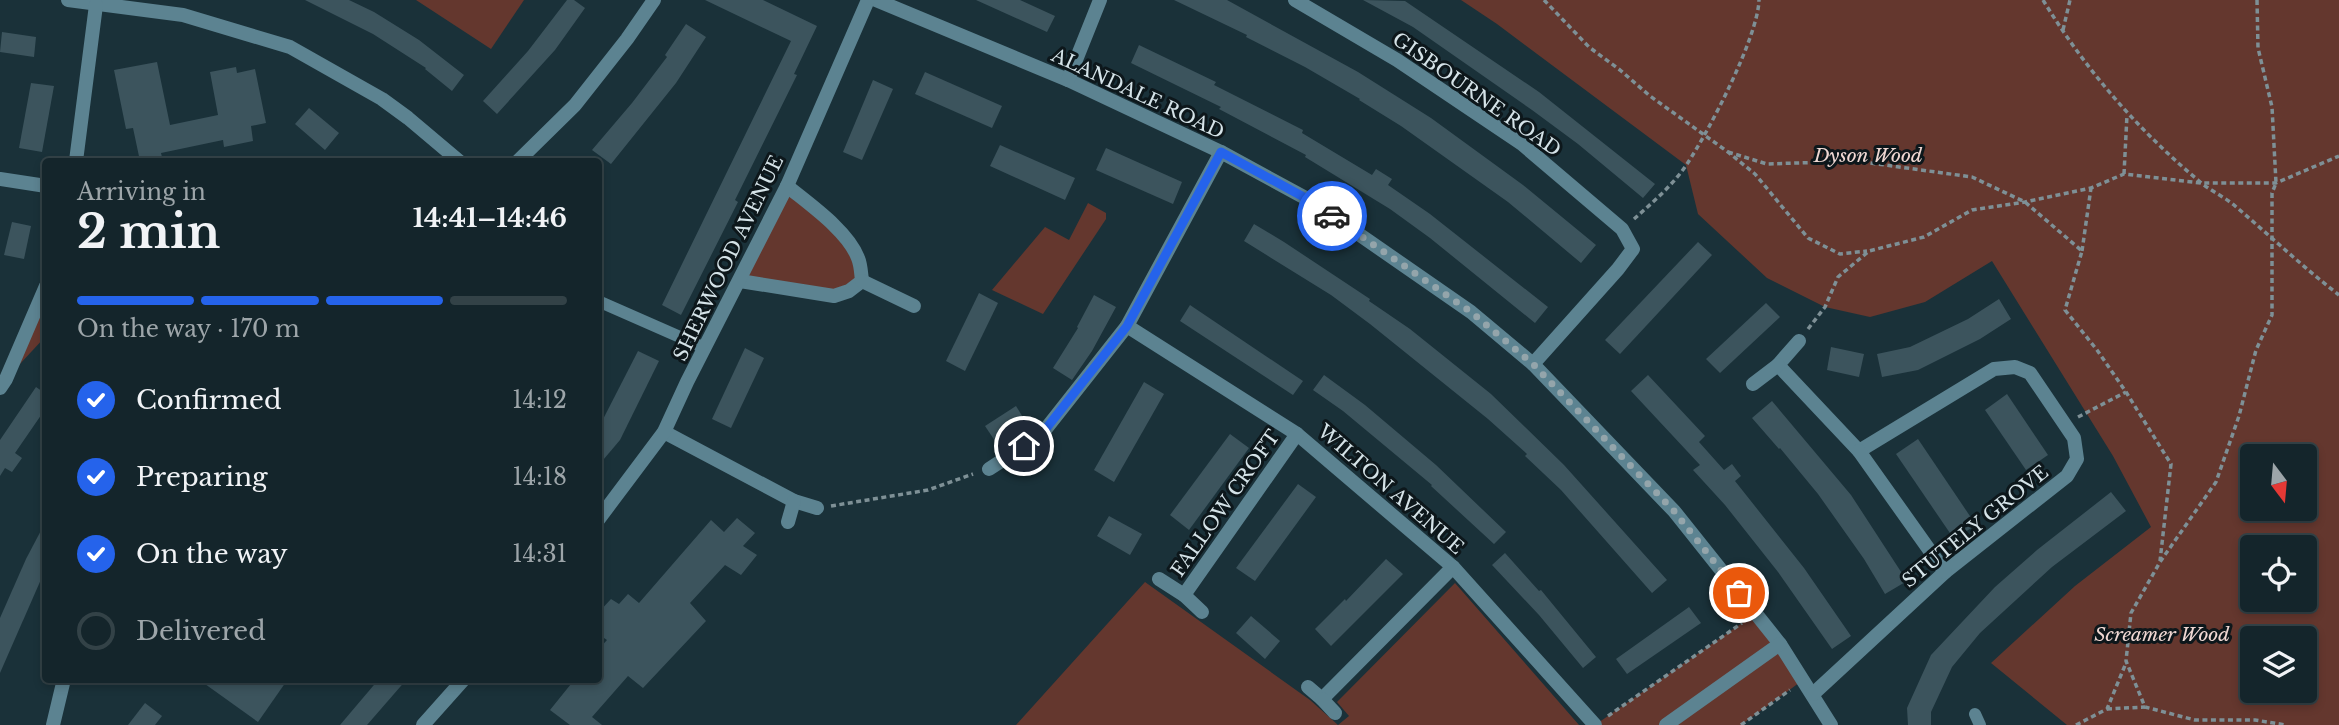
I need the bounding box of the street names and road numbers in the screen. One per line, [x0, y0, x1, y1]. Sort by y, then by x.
street label: GISBOURNE ROAD [1388, 28, 1565, 161]
street label: ALANDALE ROAD [1047, 43, 1228, 144]
street label: SHERWOOD AVENUE [669, 152, 788, 365]
street label: WILTON AVENUE [1312, 419, 1468, 559]
street label: FALLOW CROFT [1166, 426, 1285, 581]
street label: STUTELY GROVE [1898, 460, 2053, 592]

